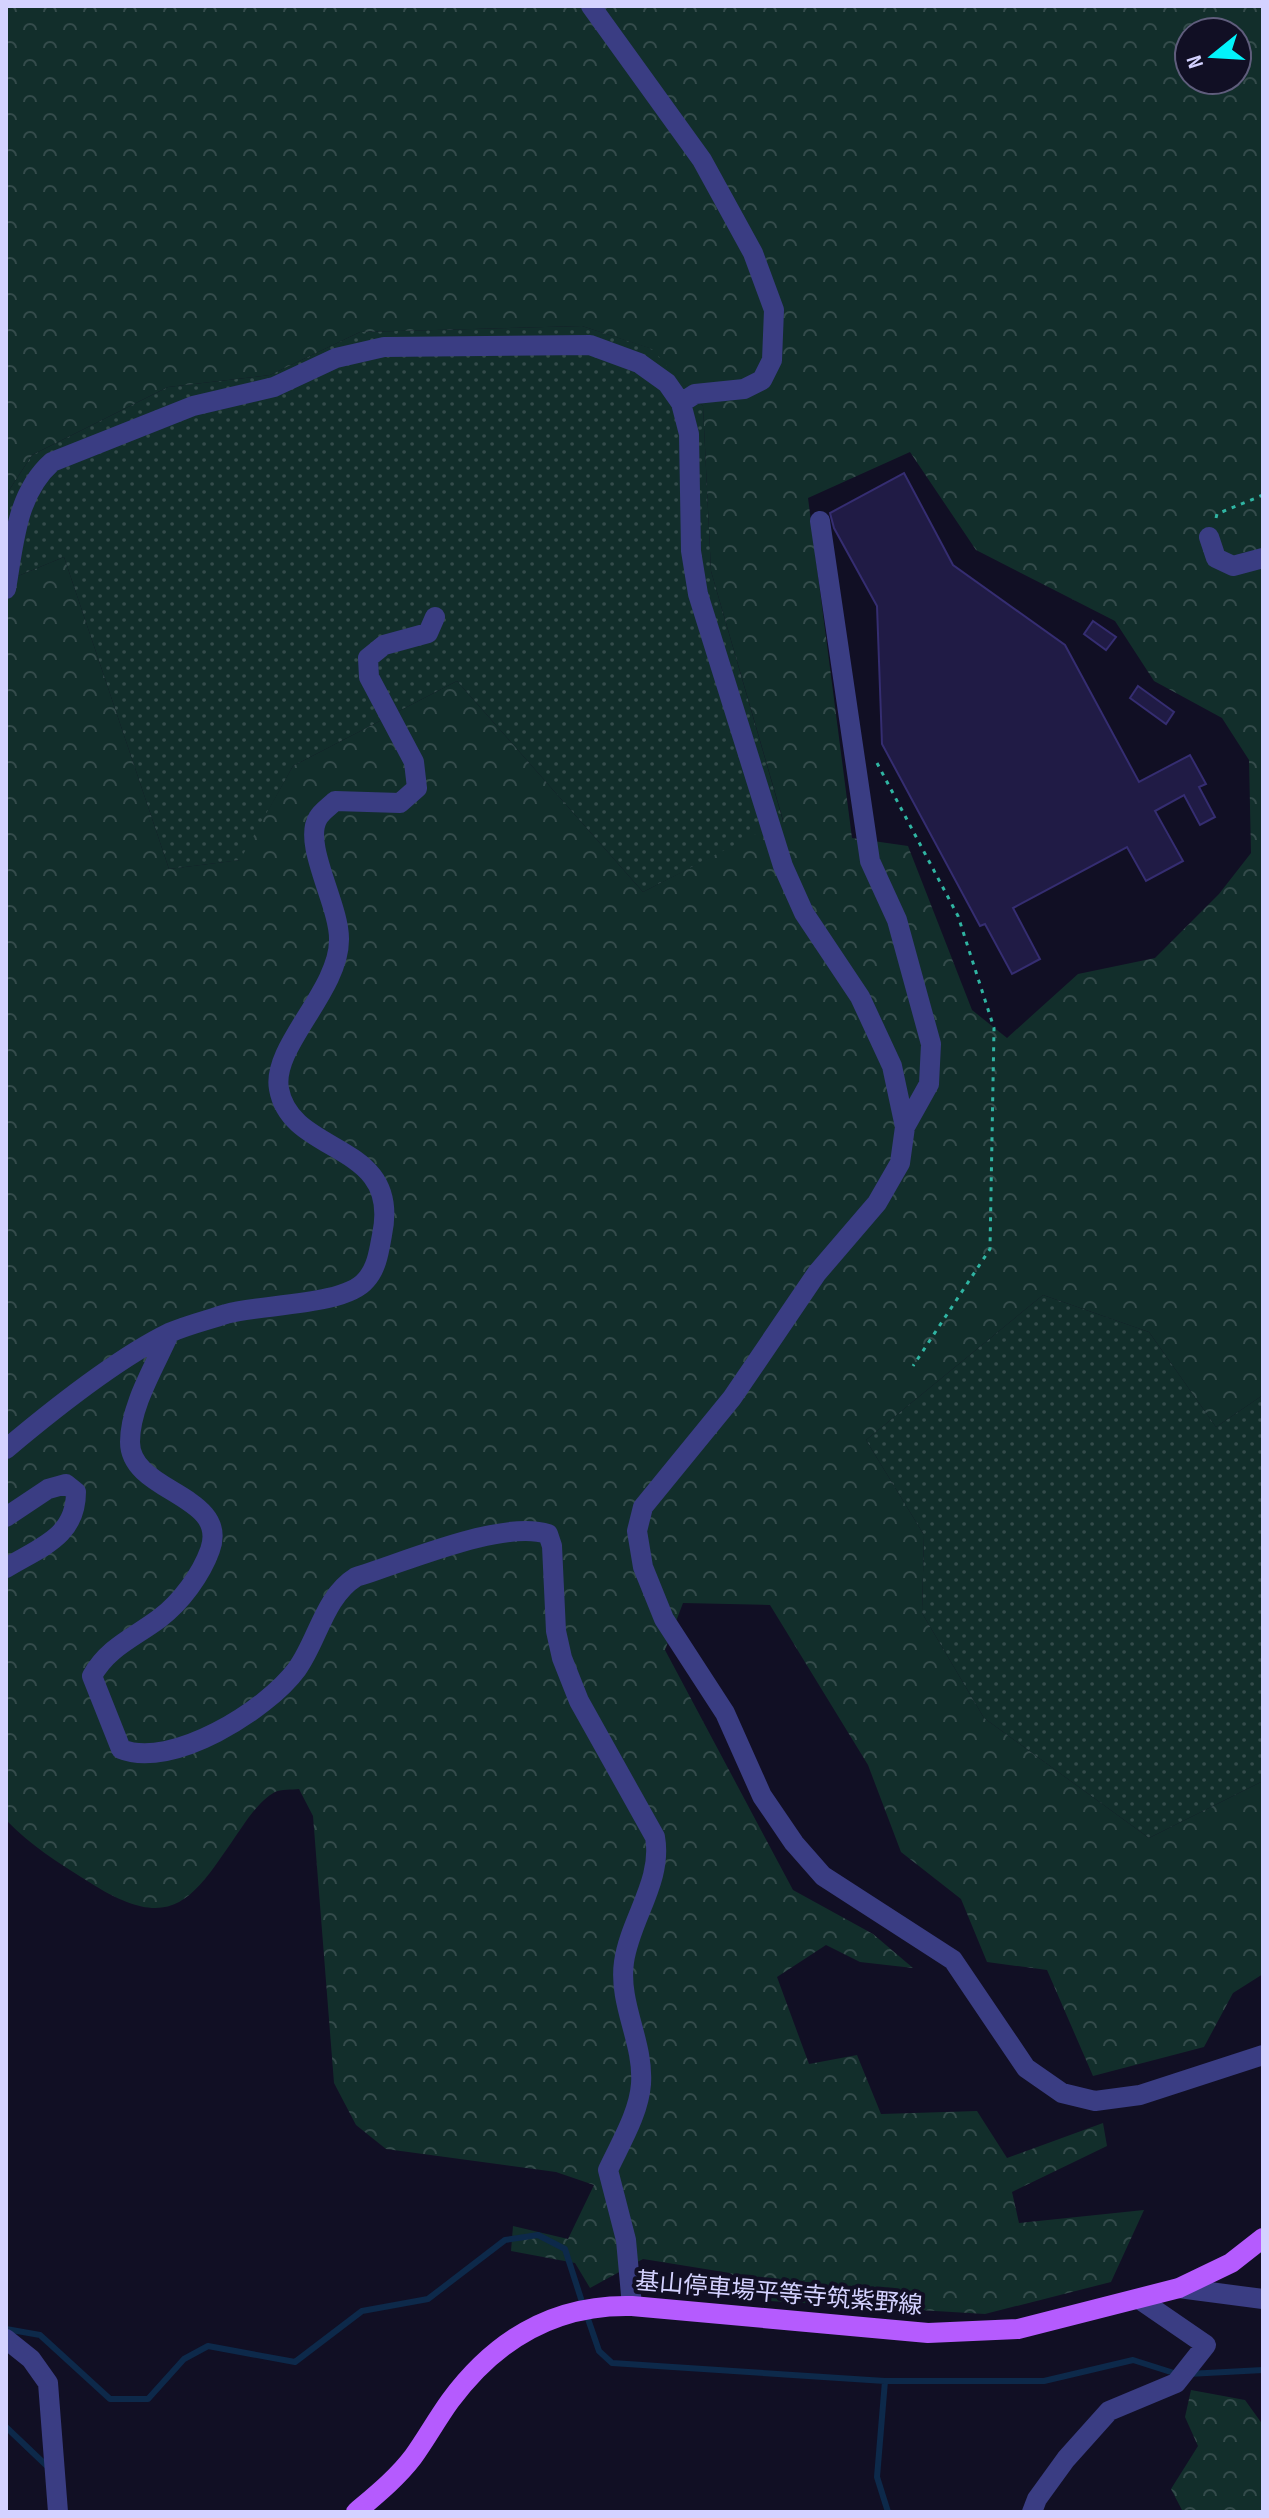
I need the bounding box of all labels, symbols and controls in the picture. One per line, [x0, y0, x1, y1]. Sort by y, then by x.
north arrow [1173, 16, 1253, 96]
text: N [1181, 52, 1210, 71]
street label: 基山停車場平等寺筑紫野線 [634, 2267, 924, 2320]

